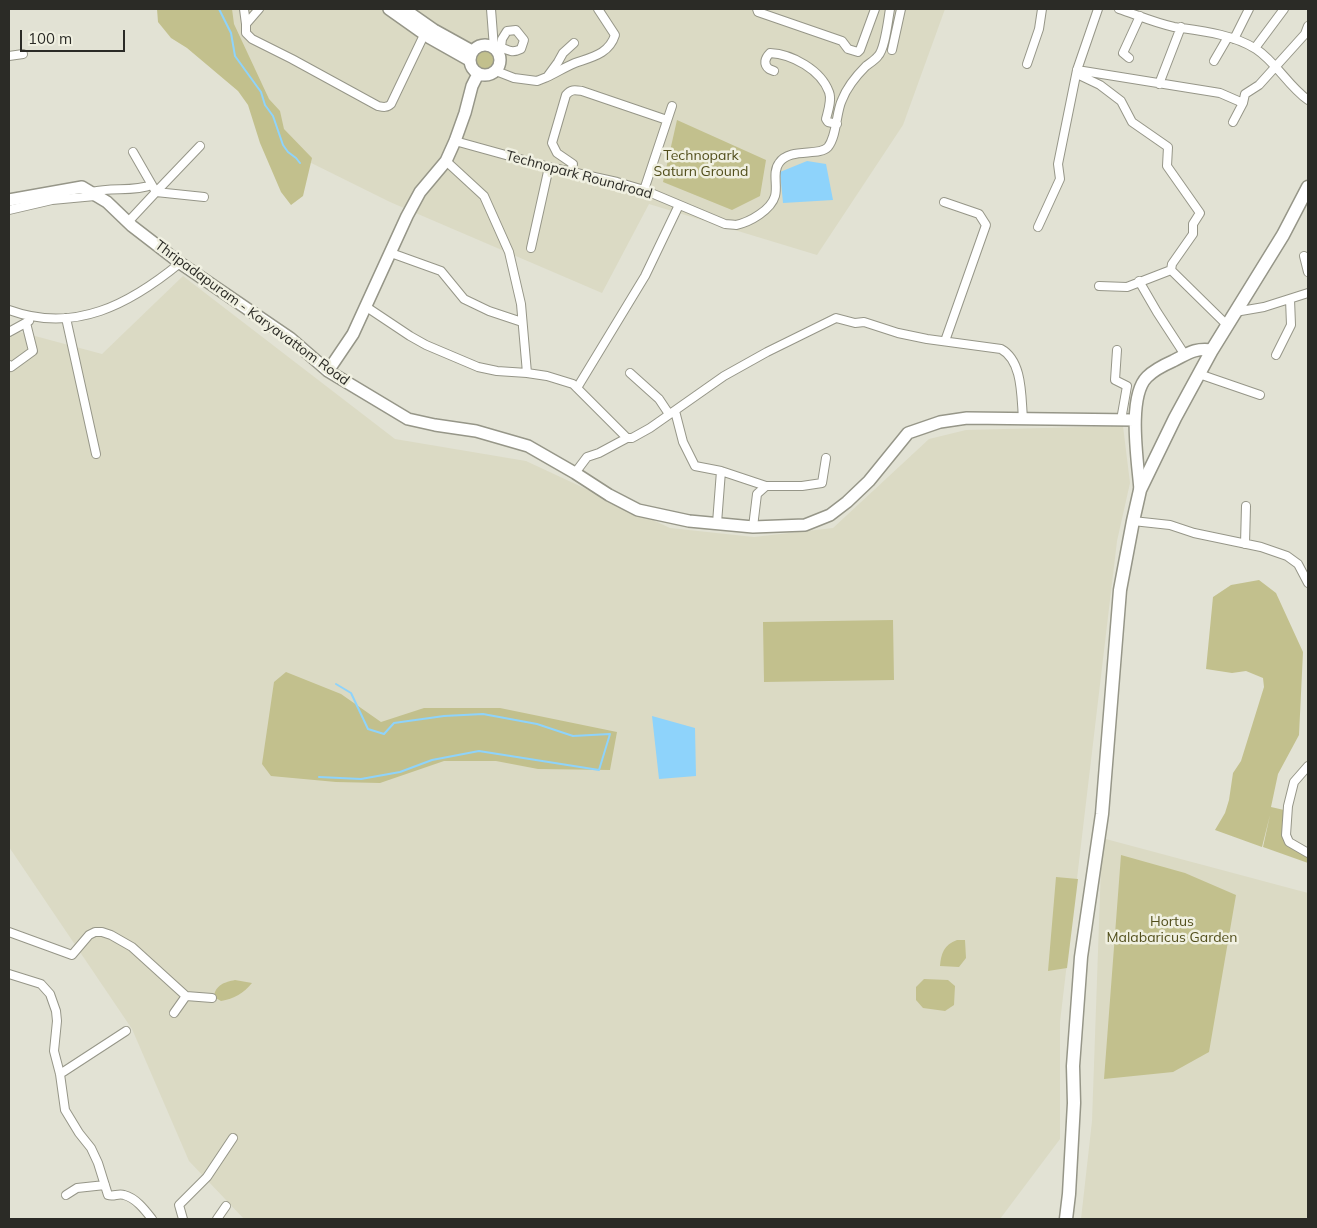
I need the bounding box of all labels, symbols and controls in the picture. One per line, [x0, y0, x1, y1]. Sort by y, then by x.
scale bar [22, 20, 128, 52]
text: 100 m [28, 29, 72, 48]
street label: Technopark Roundroad [504, 147, 654, 203]
park label: Technopark Saturn Ground [654, 148, 748, 180]
street label: Thripadapuram - Karyavattom Road [152, 237, 352, 389]
park label: Hortus Malabaricus Garden [1107, 914, 1237, 946]

